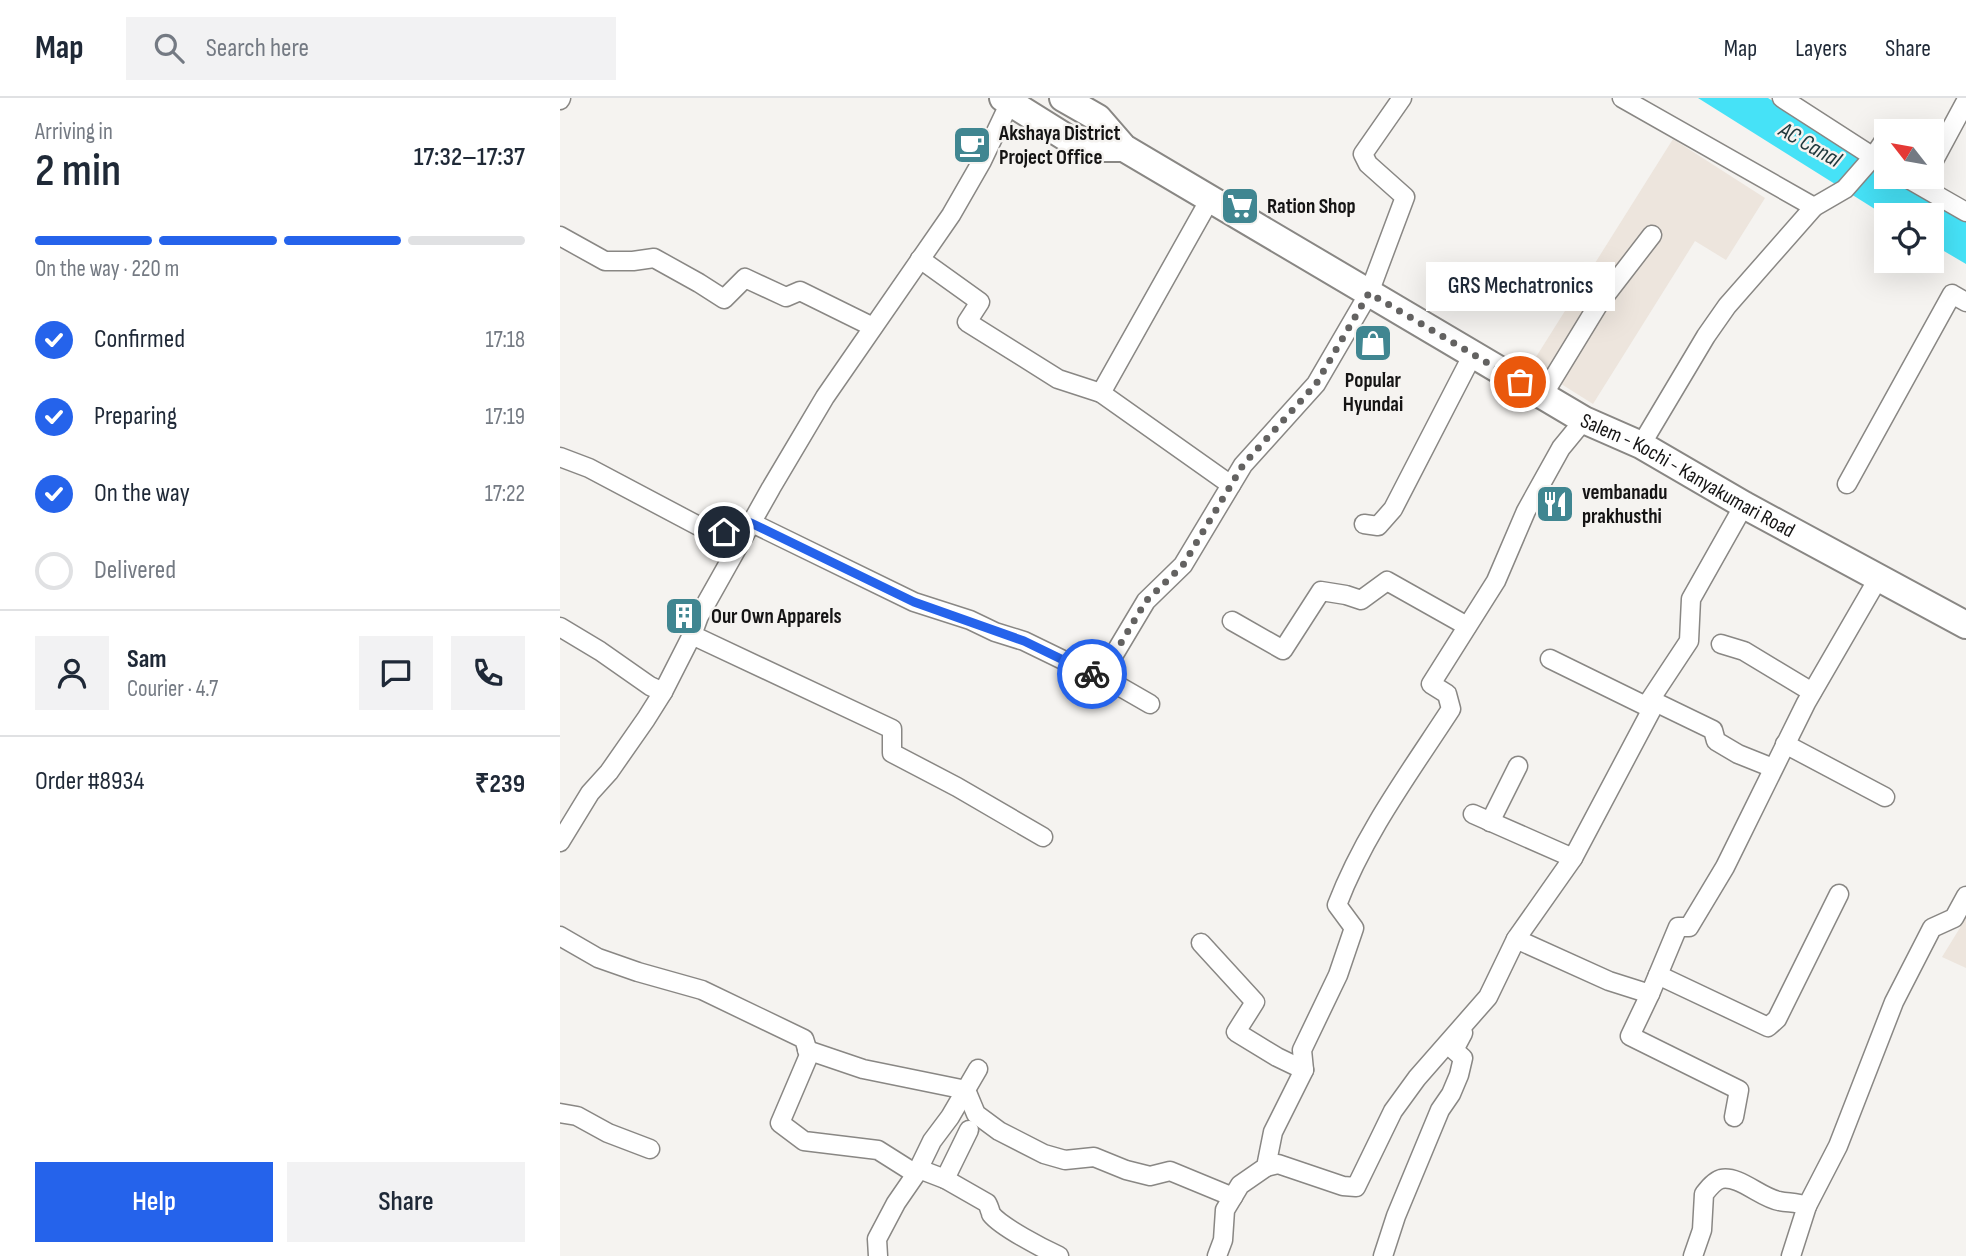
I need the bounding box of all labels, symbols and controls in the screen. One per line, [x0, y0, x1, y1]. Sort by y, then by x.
search box [126, 17, 616, 80]
text: Map [35, 28, 84, 68]
icon: search [150, 29, 188, 67]
text: Search here [206, 33, 309, 64]
text: Map [1724, 34, 1757, 63]
text: Layers [1795, 34, 1847, 63]
text: Share [1885, 34, 1931, 63]
water label: AC Canal [1773, 116, 1847, 174]
text: Arriving in [35, 118, 113, 146]
north arrow [1874, 119, 1944, 189]
map controls [1874, 119, 1944, 273]
place label: Akshaya District Project Office [998, 121, 1121, 170]
cafe icon: Akshaya District Project Office [951, 124, 993, 166]
text: 17:32–17:37 [414, 142, 525, 173]
text: 2 min [35, 144, 121, 199]
supermarket icon: Ration Shop [1219, 185, 1261, 227]
place label: Ration Shop [1267, 194, 1356, 219]
button: locate [1874, 203, 1944, 273]
text: On the way · 220 m [35, 255, 179, 283]
callout: GRS Mechatronics [1426, 263, 1614, 312]
text: GRS Mechatronics [1448, 272, 1593, 300]
icon: check [35, 321, 73, 359]
shop icon: Popular Hyundai [1352, 322, 1394, 364]
text: Confirmed [94, 324, 185, 355]
text: 17:18 [485, 326, 525, 354]
pin [1490, 352, 1550, 412]
icon: bag [1501, 363, 1539, 401]
place label: Popular Hyundai [1343, 368, 1403, 417]
icon: check [35, 398, 73, 436]
text: Preparing [94, 401, 177, 432]
text: 17:19 [485, 403, 525, 431]
street label: Salem - Kochi - Kanyakumari Road [1577, 408, 1799, 543]
icon: check [35, 475, 73, 513]
text: On the way [94, 478, 190, 509]
text: 17:22 [485, 480, 525, 508]
place label: vembanadu prakhusthi [1582, 480, 1667, 529]
restaurant icon: vembanadu prakhusthi [1534, 483, 1576, 525]
pin [694, 502, 754, 562]
icon: home [705, 513, 743, 551]
text: Delivered [94, 555, 176, 586]
building icon: Our Own Apparels [663, 595, 705, 637]
place label: Our Own Apparels [711, 604, 842, 629]
button: person [35, 636, 109, 710]
button: chat [359, 636, 433, 710]
button: phone [451, 636, 525, 710]
courier [1057, 639, 1127, 709]
text: Sam [127, 644, 167, 675]
icon: bike [1073, 655, 1111, 693]
text: Courier · 4.7 [127, 675, 218, 703]
text: Order #8934 [35, 766, 144, 797]
text: ₹239 [475, 769, 525, 800]
button: Help [35, 1162, 273, 1242]
button: Share [287, 1162, 525, 1242]

